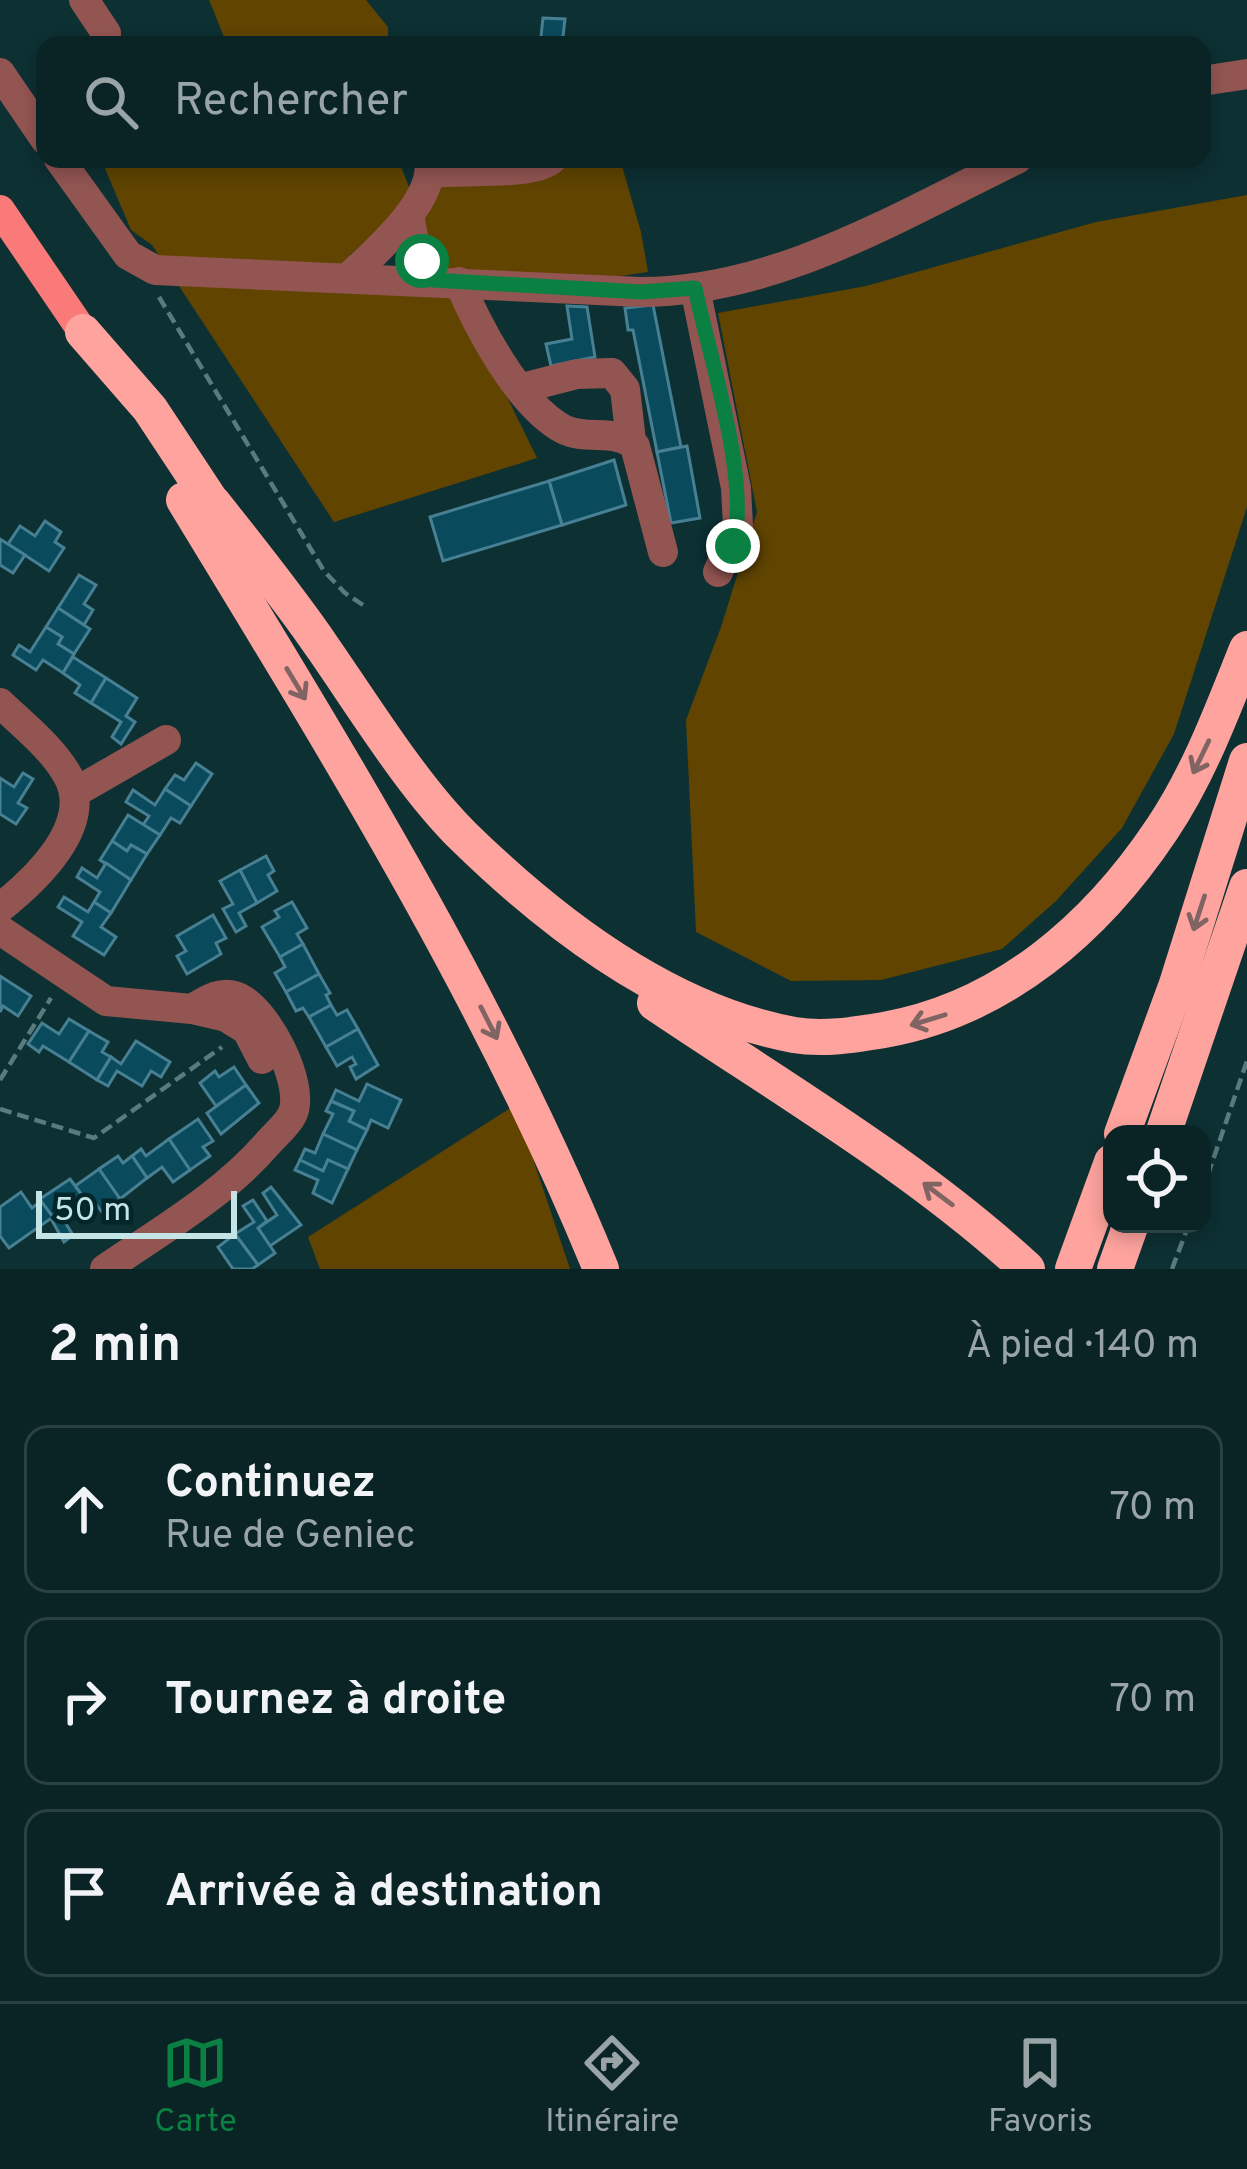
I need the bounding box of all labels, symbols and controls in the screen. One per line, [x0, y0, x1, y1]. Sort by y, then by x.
search box [36, 36, 1211, 168]
icon: search [78, 69, 144, 135]
text: Rechercher [174, 74, 408, 131]
route start [395, 234, 449, 288]
route end [706, 519, 760, 573]
one-way arrow [284, 666, 308, 700]
one-way arrow [1189, 738, 1211, 774]
one-way arrow [1187, 893, 1209, 931]
one-way arrow [478, 1004, 501, 1040]
one-way arrow [910, 1010, 948, 1032]
map controls [1103, 1125, 1211, 1233]
button: locate [1103, 1125, 1211, 1233]
one-way arrow [922, 1181, 955, 1207]
scale bar [36, 1185, 237, 1238]
text: 50 m [54, 1191, 131, 1233]
text: 2 min [48, 1315, 181, 1380]
text: À pied · 140 m [966, 1323, 1199, 1372]
text: Continuez [165, 1456, 376, 1513]
icon: ahead [51, 1476, 117, 1542]
text: 70 m [1110, 1485, 1196, 1534]
text: Rue de Geniec [165, 1513, 416, 1562]
icon: right [51, 1668, 117, 1734]
text: Tournez à droite [165, 1673, 506, 1730]
text: 70 m [1110, 1677, 1196, 1726]
icon: arrive [51, 1860, 117, 1926]
text: Arrivée à destination [165, 1865, 603, 1922]
tab: Carte [154, 2030, 237, 2144]
tab: Itinéraire [545, 2030, 679, 2144]
tab: Favoris [988, 2030, 1093, 2144]

